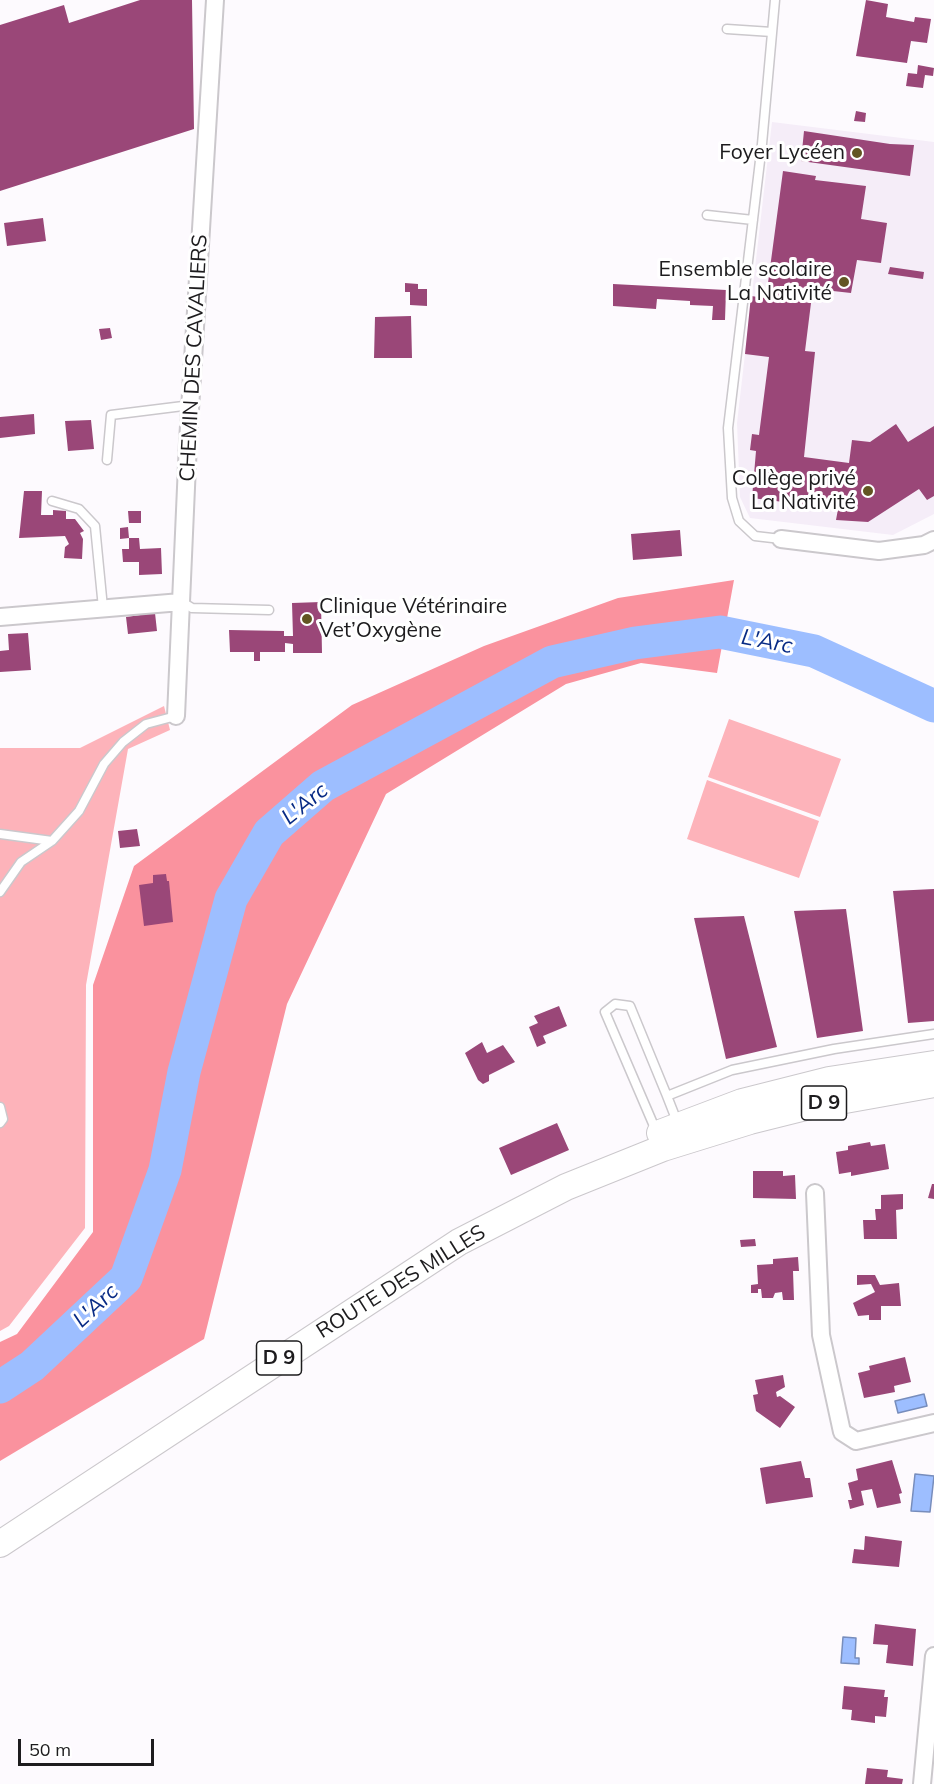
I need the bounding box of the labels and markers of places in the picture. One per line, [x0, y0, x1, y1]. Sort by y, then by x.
place label: Foyer Lycéen [719, 140, 845, 166]
marker: Foyer Lycéen [850, 146, 864, 160]
place label: Ensemble scolaire La Nativité [658, 257, 832, 307]
marker: Ensemble scolaire La Nativité [837, 275, 851, 289]
place label: Collège privé La Nativité [732, 466, 856, 516]
marker: Collège privé La Nativité [861, 484, 875, 498]
place label: Clinique Vétérinaire Vet’Oxygène [319, 594, 507, 644]
marker: Clinique Vétérinaire Vet’Oxygène [300, 612, 314, 626]

